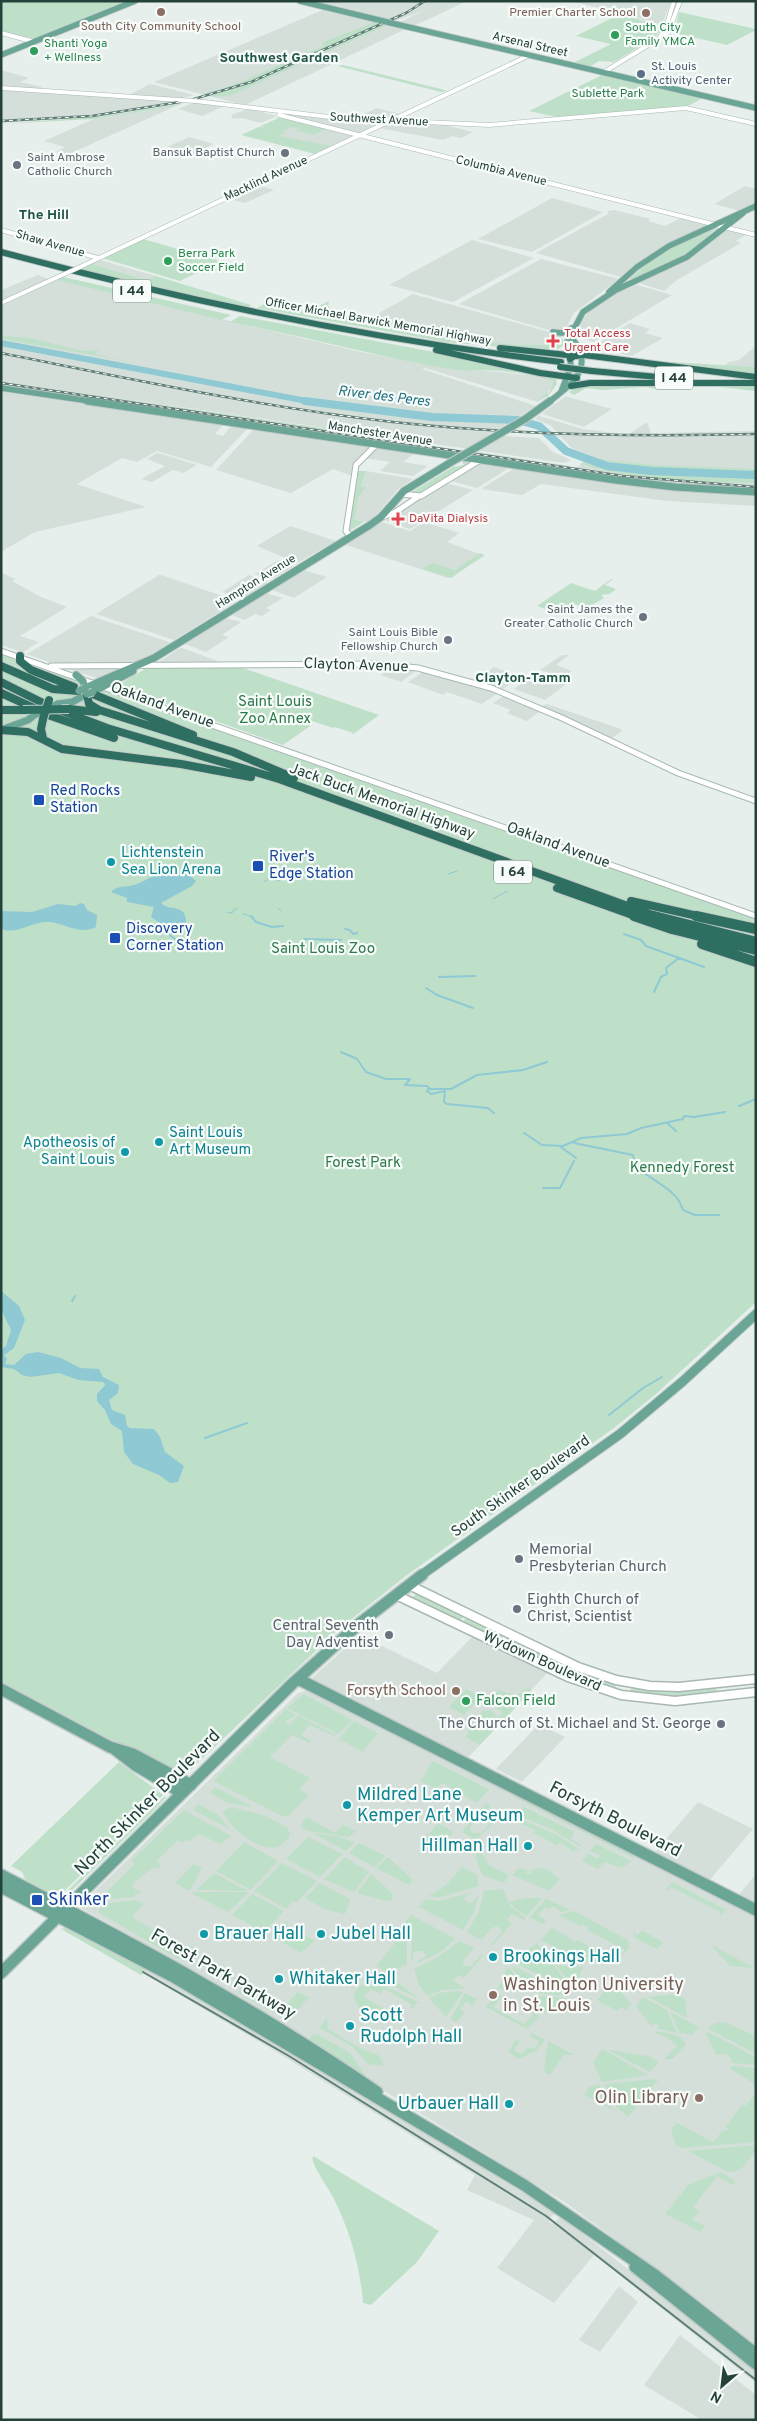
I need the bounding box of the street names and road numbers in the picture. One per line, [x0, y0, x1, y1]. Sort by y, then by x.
street label: Arsenal Street [491, 29, 569, 61]
street label: Southwest Avenue [329, 109, 429, 131]
street label: Columbia Avenue [454, 152, 548, 190]
street label: Macklind Avenue [222, 153, 310, 205]
street label: Shaw Avenue [14, 226, 86, 262]
road number: I 44 [113, 280, 151, 302]
street label: Officer Michael Barwick Memorial Highway [264, 294, 492, 350]
road number: I 44 [655, 366, 693, 389]
street label: Manchester Avenue [327, 418, 433, 450]
street label: Hampton Avenue [213, 551, 299, 613]
street label: Clayton Avenue [303, 655, 409, 677]
street label: Oakland Avenue [108, 678, 216, 734]
street label: Jack Buck Memorial Highway [286, 759, 478, 845]
street label: Oakland Avenue [504, 818, 612, 874]
road number: I 64 [494, 860, 532, 884]
street label: South Skinker Boulevard [448, 1432, 594, 1542]
street label: Wydown Boulevard [480, 1627, 604, 1697]
street label: North Skinker Boulevard [70, 1725, 226, 1881]
street label: Forsyth Boulevard [545, 1777, 685, 1863]
street label: Forest Park Parkway [146, 1924, 300, 2026]

